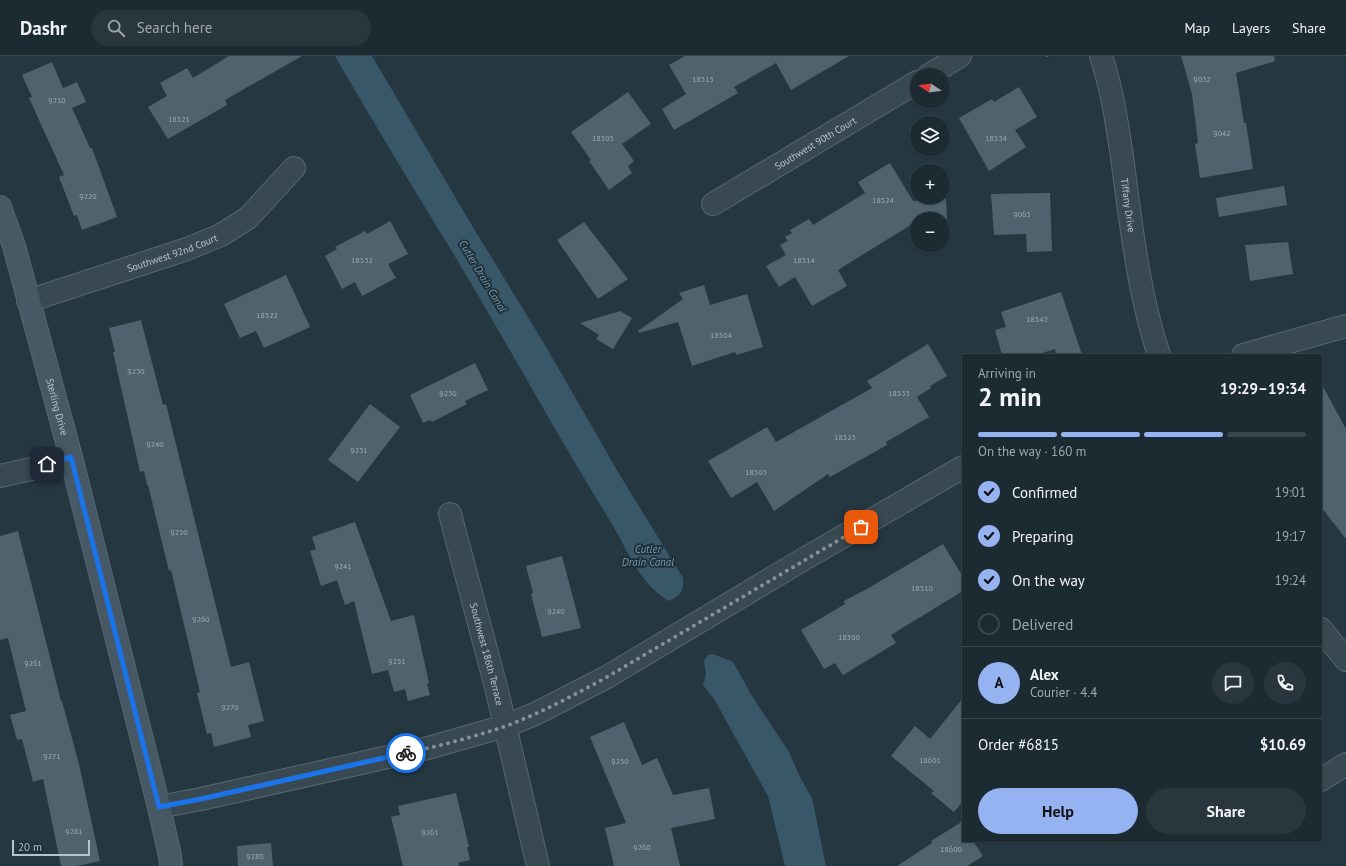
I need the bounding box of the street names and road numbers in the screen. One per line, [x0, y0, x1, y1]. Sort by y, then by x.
street label: Southwest 90th Court [772, 113, 859, 172]
street label: Tiffany Drive [1118, 177, 1139, 233]
street label: Southwest 92nd Court [125, 230, 220, 275]
street label: Sterling Drive [44, 377, 71, 437]
street label: Southwest 186th Terrace [467, 601, 507, 707]

